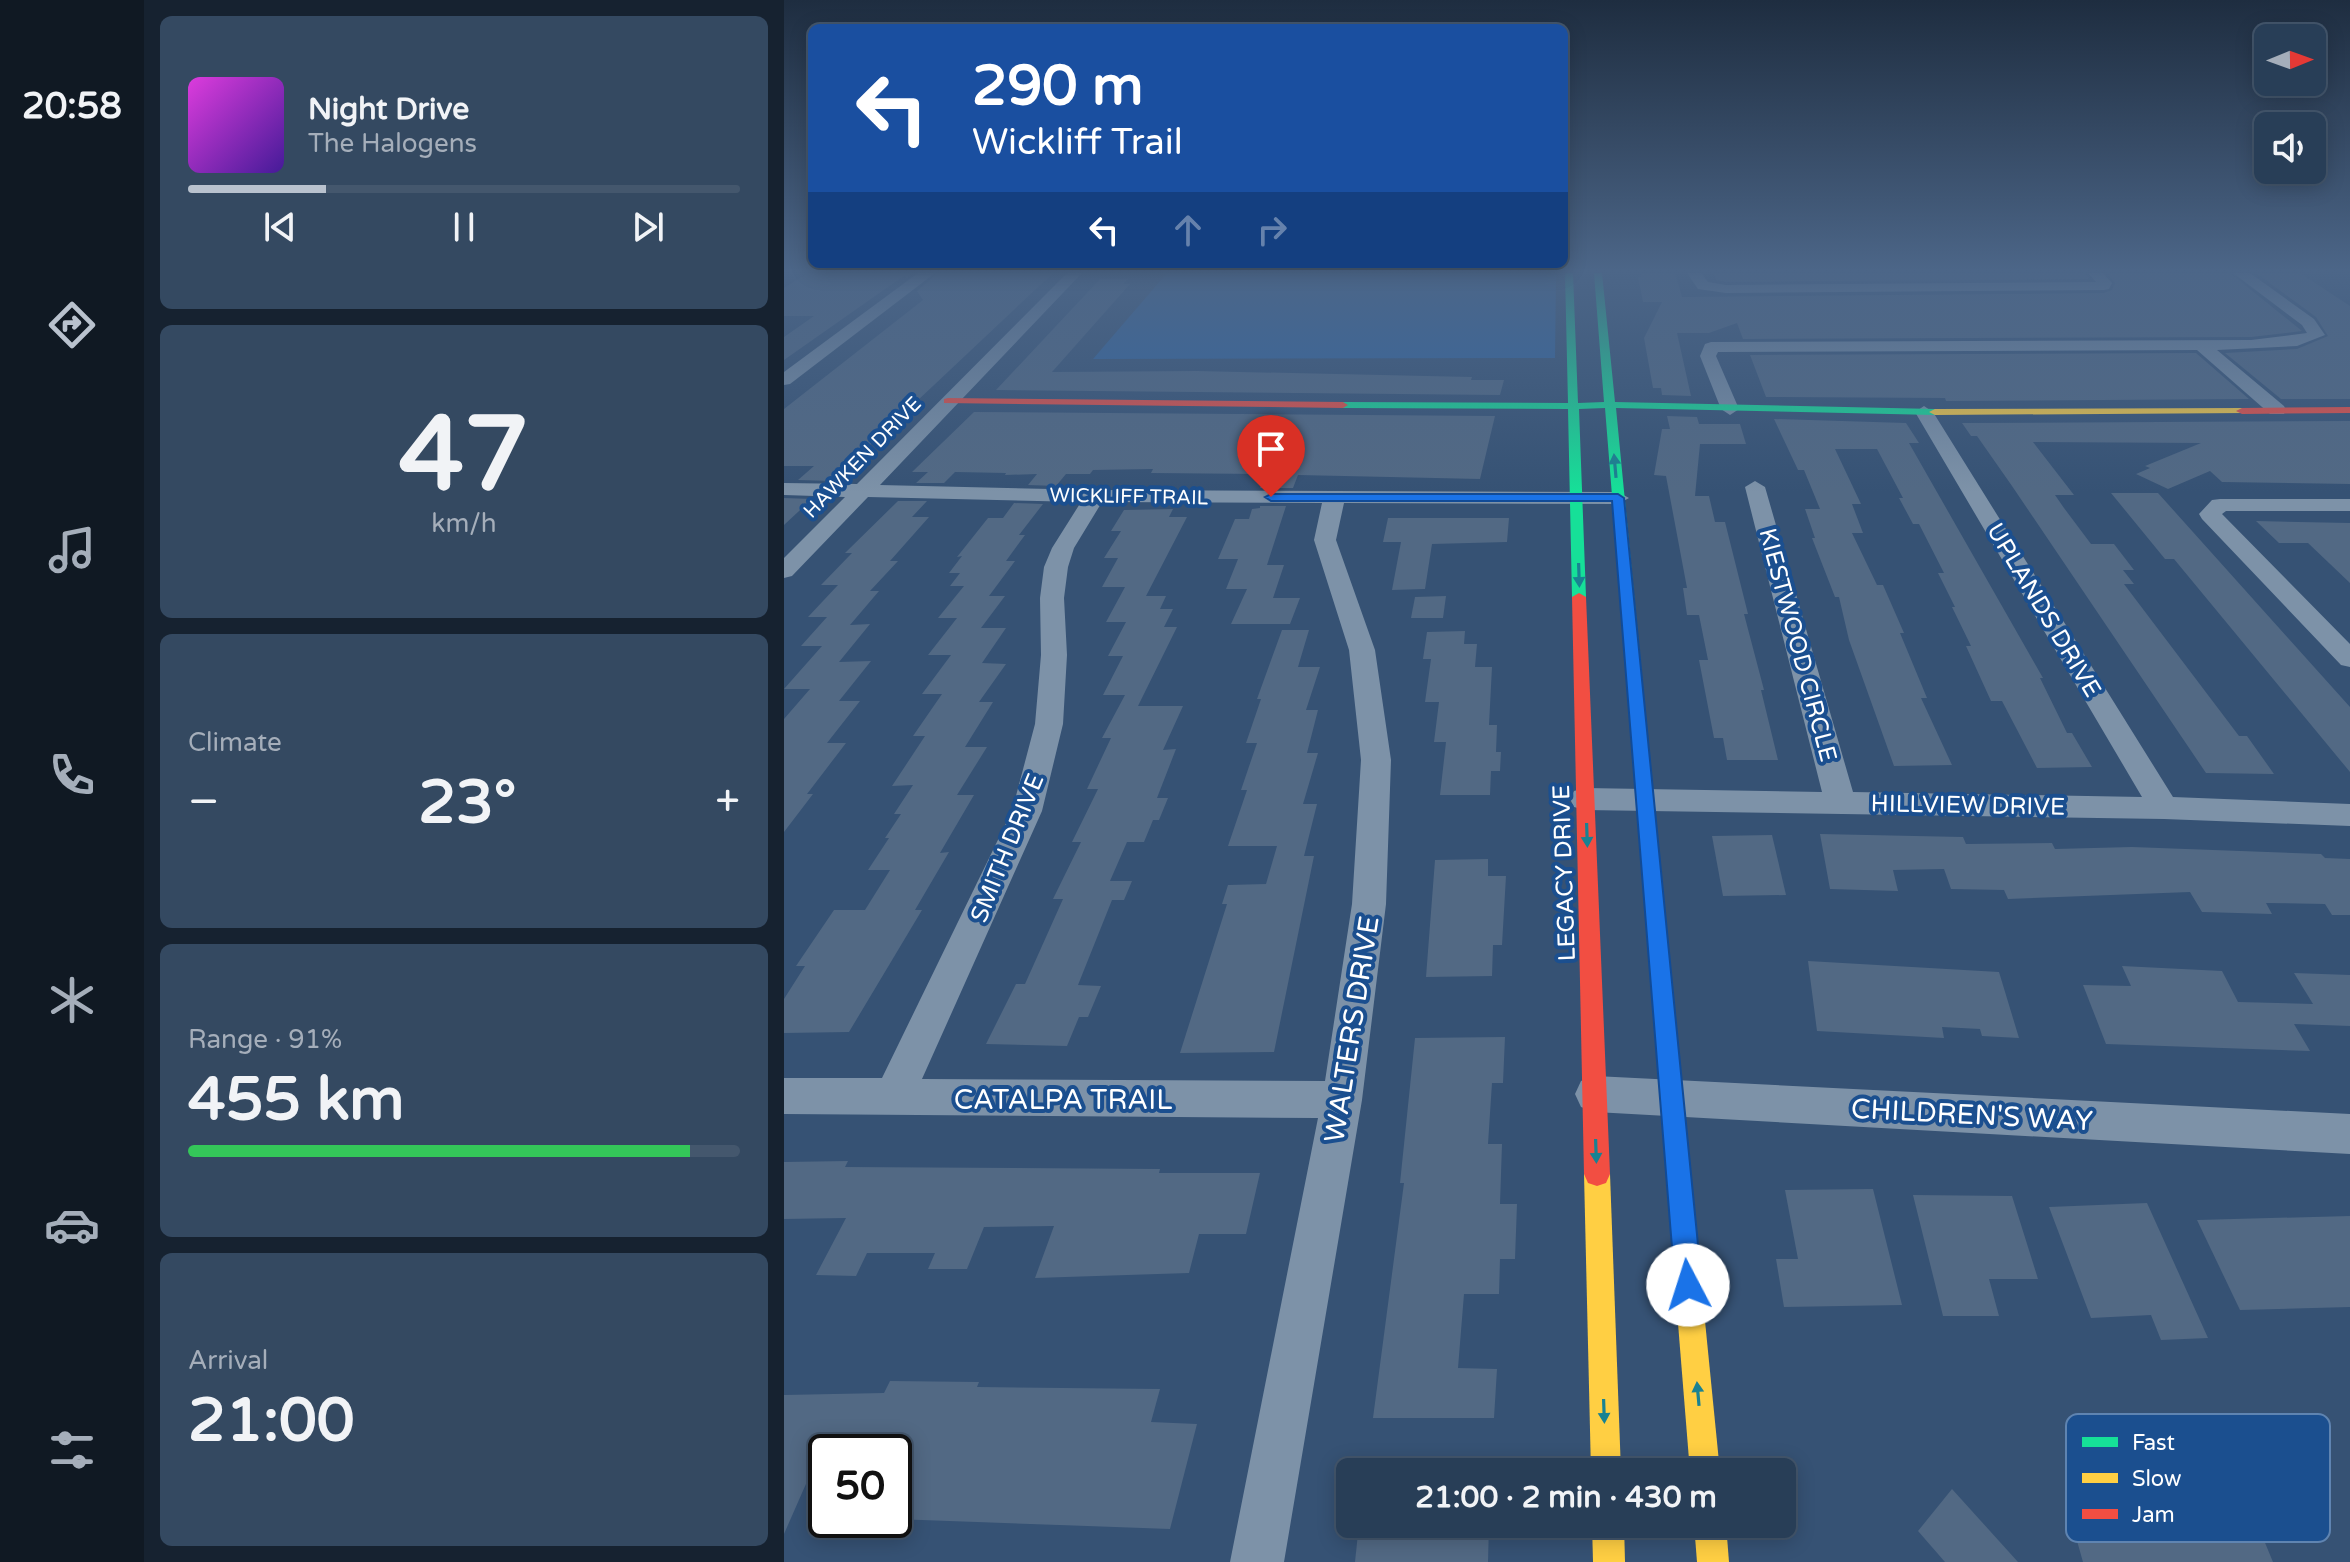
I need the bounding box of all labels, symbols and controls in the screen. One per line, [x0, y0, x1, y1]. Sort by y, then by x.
north arrow [2254, 24, 2326, 96]
map controls [2254, 24, 2326, 184]
text: 290 m [972, 53, 1143, 120]
icon: left [840, 56, 944, 160]
text: 20:58 [22, 85, 122, 128]
text: Night Drive [308, 91, 469, 128]
button: sound [2254, 112, 2326, 184]
text: Wickliff Trail [972, 121, 1183, 164]
text: The Halogens [308, 128, 477, 159]
icon: previous [258, 205, 302, 249]
icon: pause [442, 205, 486, 249]
icon: next [626, 205, 670, 249]
icon: left [1082, 208, 1126, 252]
icon: ahead [1166, 208, 1210, 252]
icon: right [1250, 208, 1294, 252]
icon: directions [44, 297, 100, 353]
street label: HAWKEN DRIVE [799, 392, 927, 523]
text: 47 [399, 393, 529, 518]
pin [1237, 415, 1305, 497]
icon: arrive [1249, 427, 1293, 471]
one-way arrow [1608, 453, 1621, 478]
street label: WICKLIFF TRAIL [1050, 484, 1209, 510]
text: km/h [431, 508, 497, 539]
street label: UPLANDS DRIVE [1980, 518, 2107, 703]
icon: music [44, 522, 100, 578]
street label: KIESTWOOD CIRCLE [1752, 525, 1843, 765]
one-way arrow [1572, 563, 1585, 588]
text: Climate [188, 727, 282, 758]
icon: phone [44, 747, 100, 803]
text: 23° [418, 767, 516, 839]
street label: SMITH DRIVE [964, 770, 1050, 927]
text: − [188, 776, 219, 829]
text: + [715, 776, 740, 829]
street label: LEGACY DRIVE [1547, 784, 1582, 962]
street label: HILLVIEW DRIVE [1870, 789, 2066, 822]
one-way arrow [1580, 823, 1593, 848]
street label: WALTERS DRIVE [1317, 913, 1387, 1145]
icon: climate [44, 972, 100, 1028]
text: Range · 91% [188, 1024, 342, 1055]
text: 455 km [188, 1064, 404, 1136]
street label: CATALPA TRAIL [954, 1083, 1172, 1117]
street label: CHILDREN'S WAY [1850, 1092, 2094, 1138]
one-way arrow [1590, 1139, 1603, 1164]
icon: car [44, 1197, 100, 1253]
position arrow [1646, 1243, 1730, 1327]
text: Arrival [188, 1345, 268, 1376]
one-way arrow [1691, 1381, 1704, 1406]
text: 21:00 [188, 1385, 354, 1457]
one-way arrow [1598, 1399, 1611, 1424]
legend [2066, 1414, 2330, 1542]
icon: filters [44, 1422, 100, 1478]
text: Fast [2132, 1430, 2175, 1456]
speed limit sign: 50 [808, 1434, 912, 1538]
text: Slow [2132, 1466, 2182, 1492]
text: 21:00 · 2 min · 430 m [1415, 1479, 1717, 1516]
text: Jam [2132, 1502, 2175, 1528]

